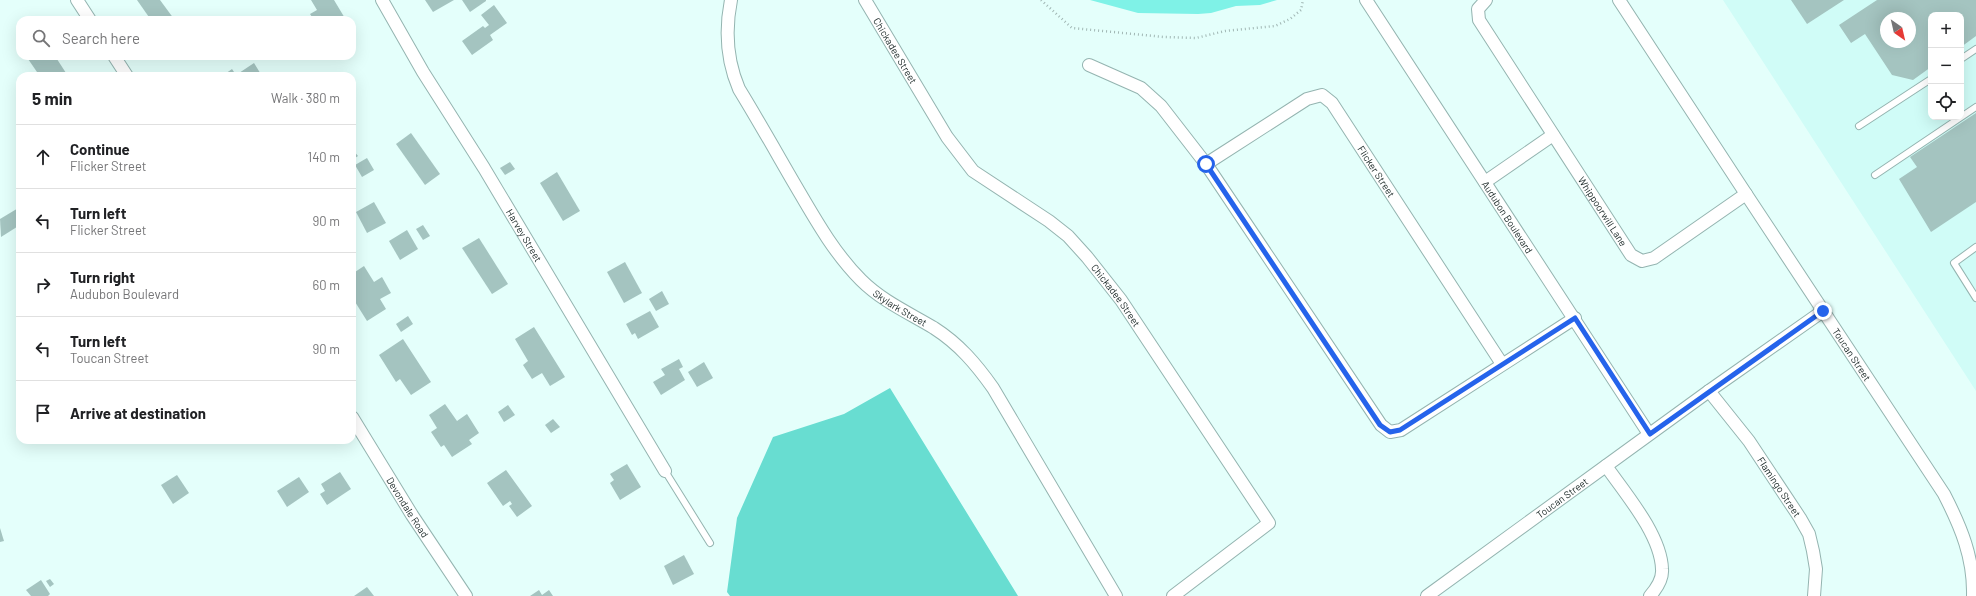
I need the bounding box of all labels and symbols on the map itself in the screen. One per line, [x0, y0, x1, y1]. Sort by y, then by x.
north arrow [1880, 12, 1916, 48]
street label: Chickadee Street [871, 15, 920, 86]
street label: Flicker Street [1355, 143, 1398, 200]
route start [1197, 155, 1215, 173]
street label: Whippoorwill Lane [1576, 174, 1630, 248]
street label: Audubon Boulevard [1480, 178, 1535, 255]
street label: Harvey Street [504, 207, 545, 264]
street label: Chickadee Street [1089, 262, 1143, 329]
street label: Skylark Street [871, 287, 930, 329]
route end [1814, 302, 1832, 320]
street label: Toucan Street [1830, 326, 1874, 383]
street label: Flamingo Street [1755, 455, 1804, 519]
street label: Devondale Road [384, 475, 431, 540]
street label: Toucan Street [1534, 475, 1591, 521]

